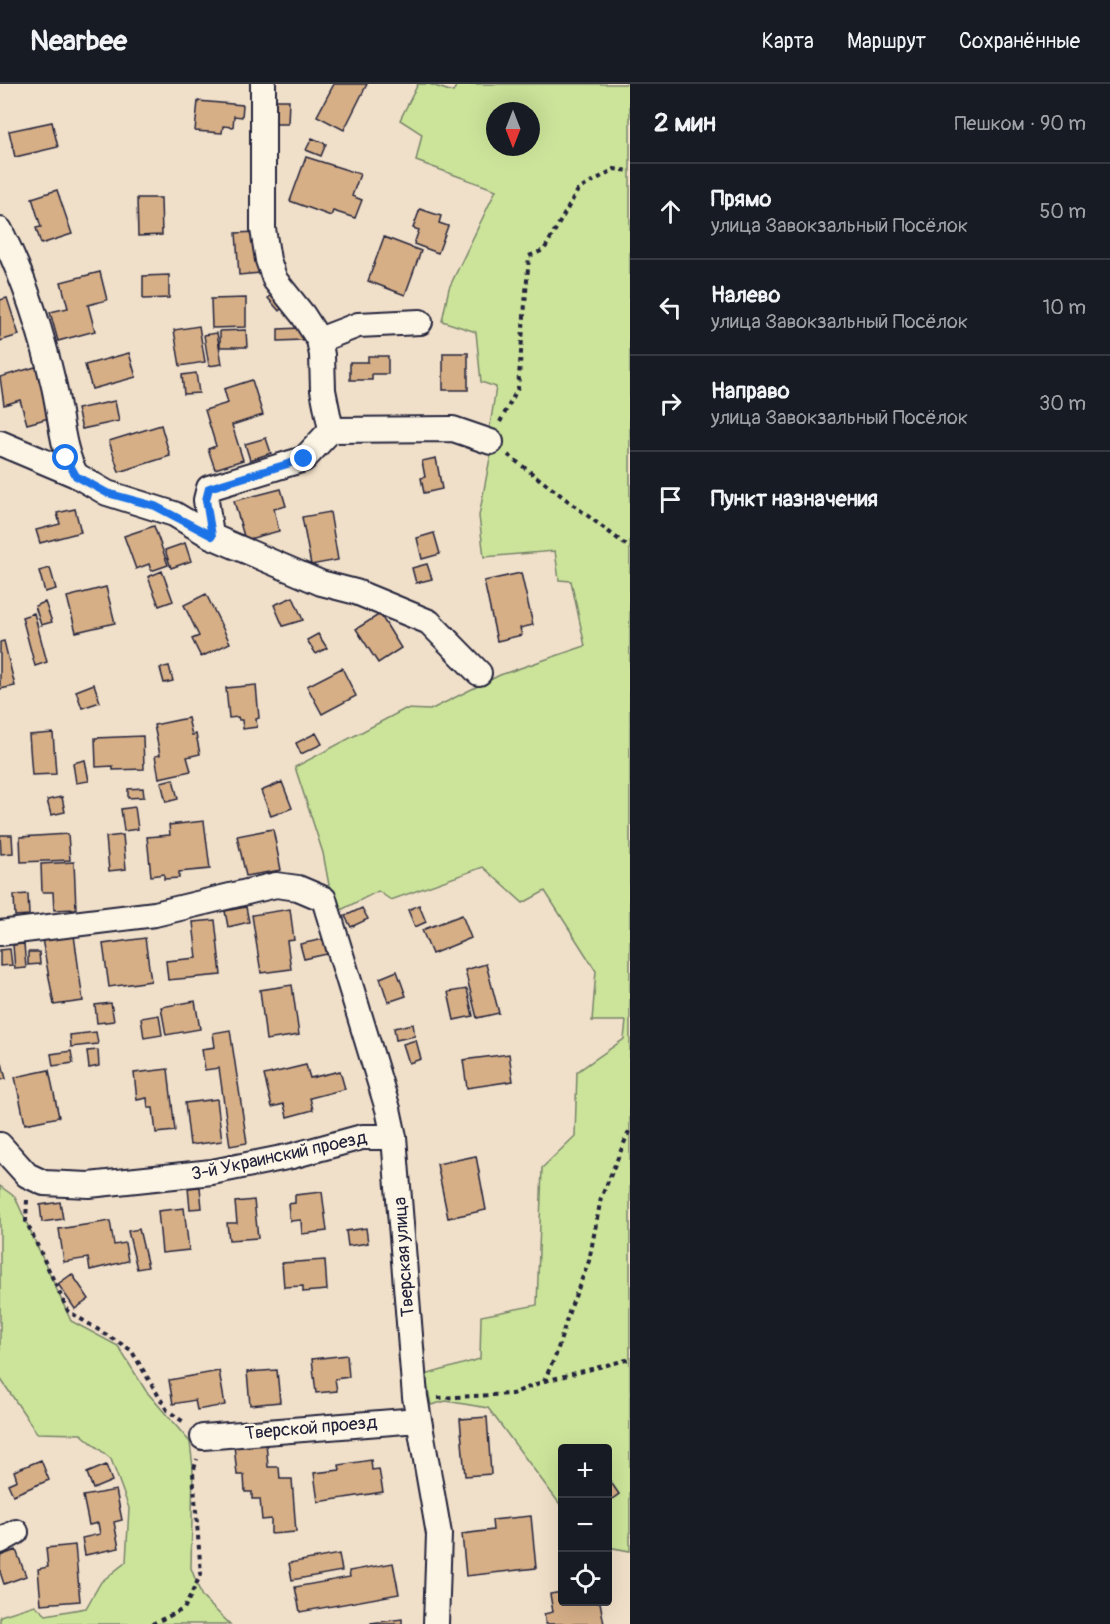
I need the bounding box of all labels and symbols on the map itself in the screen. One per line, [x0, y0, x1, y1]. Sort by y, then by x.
north arrow [486, 102, 540, 156]
route start [52, 444, 78, 470]
route end [290, 445, 316, 471]
street label: 3-й Украинский проезд [189, 1126, 369, 1186]
street label: Тверская улица [388, 1196, 420, 1318]
street label: Тверской проезд [244, 1411, 378, 1445]

